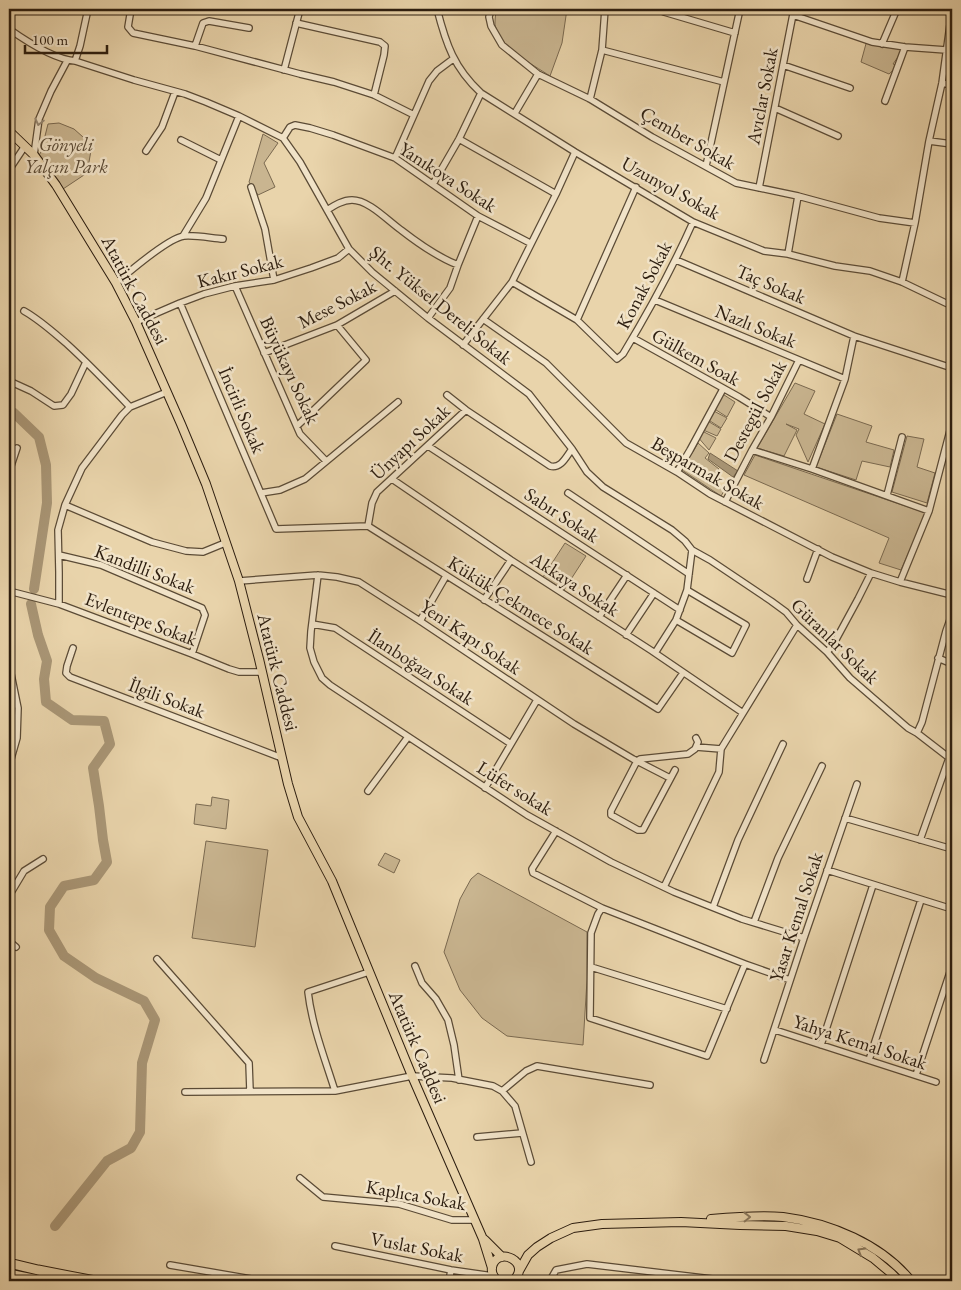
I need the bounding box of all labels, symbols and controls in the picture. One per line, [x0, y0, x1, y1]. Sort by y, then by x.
scale bar [25, 22, 108, 54]
text: 100 m [32, 30, 69, 49]
street label: Avıclar Sokak [740, 44, 784, 148]
street label: Çember Sokak [636, 101, 741, 176]
one-way arrow [34, 118, 45, 127]
park label: Gönyeli Yalçın Park [24, 132, 108, 179]
street label: Yanıkova Sokak [394, 136, 503, 219]
street label: Uzunyol Sokak [617, 151, 726, 226]
street label: Atatürk Caddesi [95, 230, 174, 349]
street label: Konak Sokak [610, 236, 678, 333]
street label: Şht. Yüksel Dereli Sokak [365, 240, 518, 371]
street label: Kakır Sokak [194, 248, 287, 294]
street label: Taç Sokak [732, 258, 811, 310]
street label: Mese Sokak [294, 273, 381, 334]
street label: Nazlı Sokak [712, 298, 801, 354]
street label: Büyükayı Sokak [254, 312, 326, 429]
street label: Gülkem Soak [647, 322, 746, 392]
street label: Destegül Sokak [718, 355, 793, 466]
street label: İncirli Sokak [213, 363, 272, 458]
street label: Ünyapı Sokak [365, 398, 456, 485]
street label: Beşparmak Sokak [647, 431, 770, 516]
street label: Sabır Sokak [520, 482, 605, 549]
street label: Kandilli Sokak [91, 538, 200, 600]
street label: Akkaya Sokak [525, 545, 625, 623]
street label: Kükük Çekmece Sokak [443, 550, 600, 661]
street label: Evlentepe Sokak [81, 586, 202, 652]
street label: Güranlar Sokak [786, 593, 885, 690]
street label: Yeni Kapı Sokak [415, 594, 527, 681]
street label: Atatürk Caddesi [251, 610, 305, 734]
street label: İlanboğazı Sokak [363, 623, 480, 711]
street label: İlgili Sokak [125, 672, 210, 724]
street label: Lüfer sokak [472, 755, 559, 822]
street label: Yasar Kemal Sokak [763, 848, 829, 985]
street label: Atatürk Caddesi [383, 986, 453, 1108]
street label: Yahya Kemal Sokak [790, 1009, 931, 1076]
street label: Kaplıca Sokak [364, 1174, 469, 1216]
one-way arrow [744, 1212, 752, 1222]
street label: Vuslat Sokak [368, 1226, 467, 1268]
one-way arrow [858, 1248, 867, 1258]

